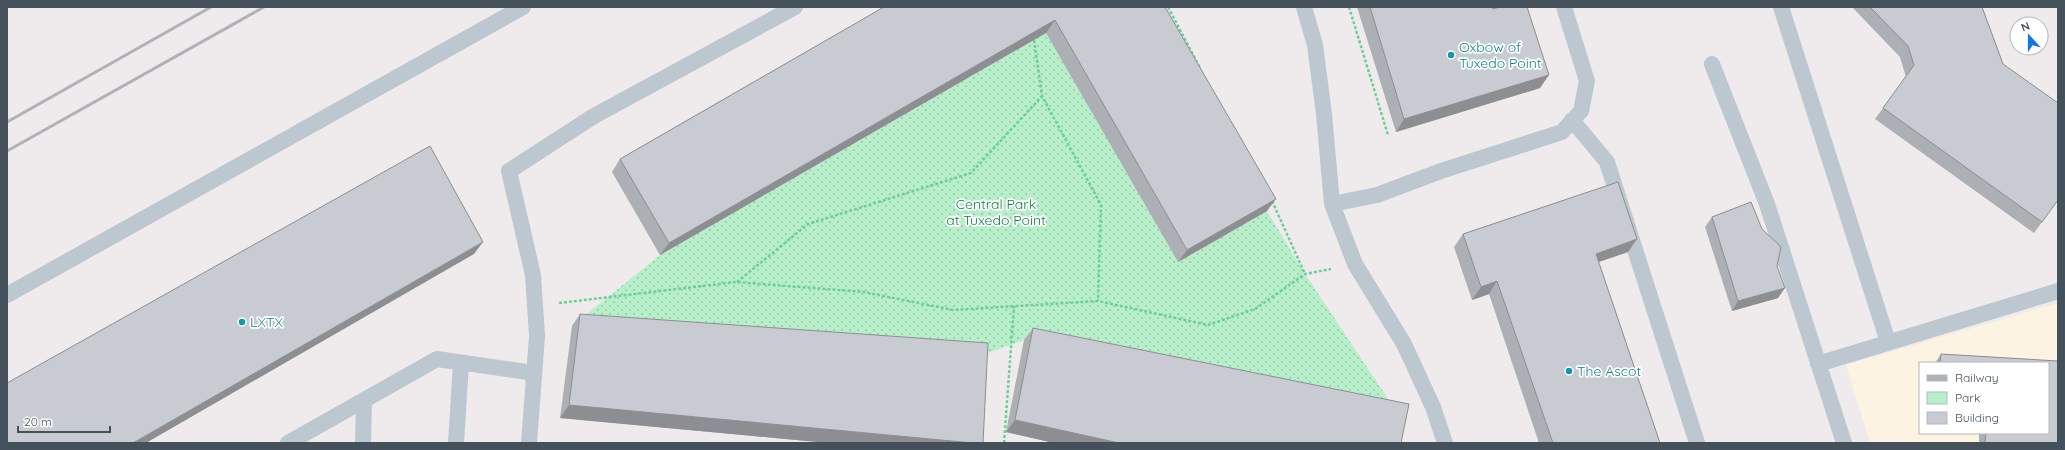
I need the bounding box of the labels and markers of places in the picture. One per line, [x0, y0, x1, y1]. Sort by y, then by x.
place label: Oxbow of Tuxedo Point [1459, 38, 1542, 72]
marker: Oxbow of Tuxedo Point [1446, 50, 1456, 60]
place label: LXTX [250, 313, 283, 331]
marker: LXTX [237, 317, 247, 327]
place label: The Ascot [1577, 362, 1641, 380]
marker: The Ascot [1564, 366, 1574, 376]

